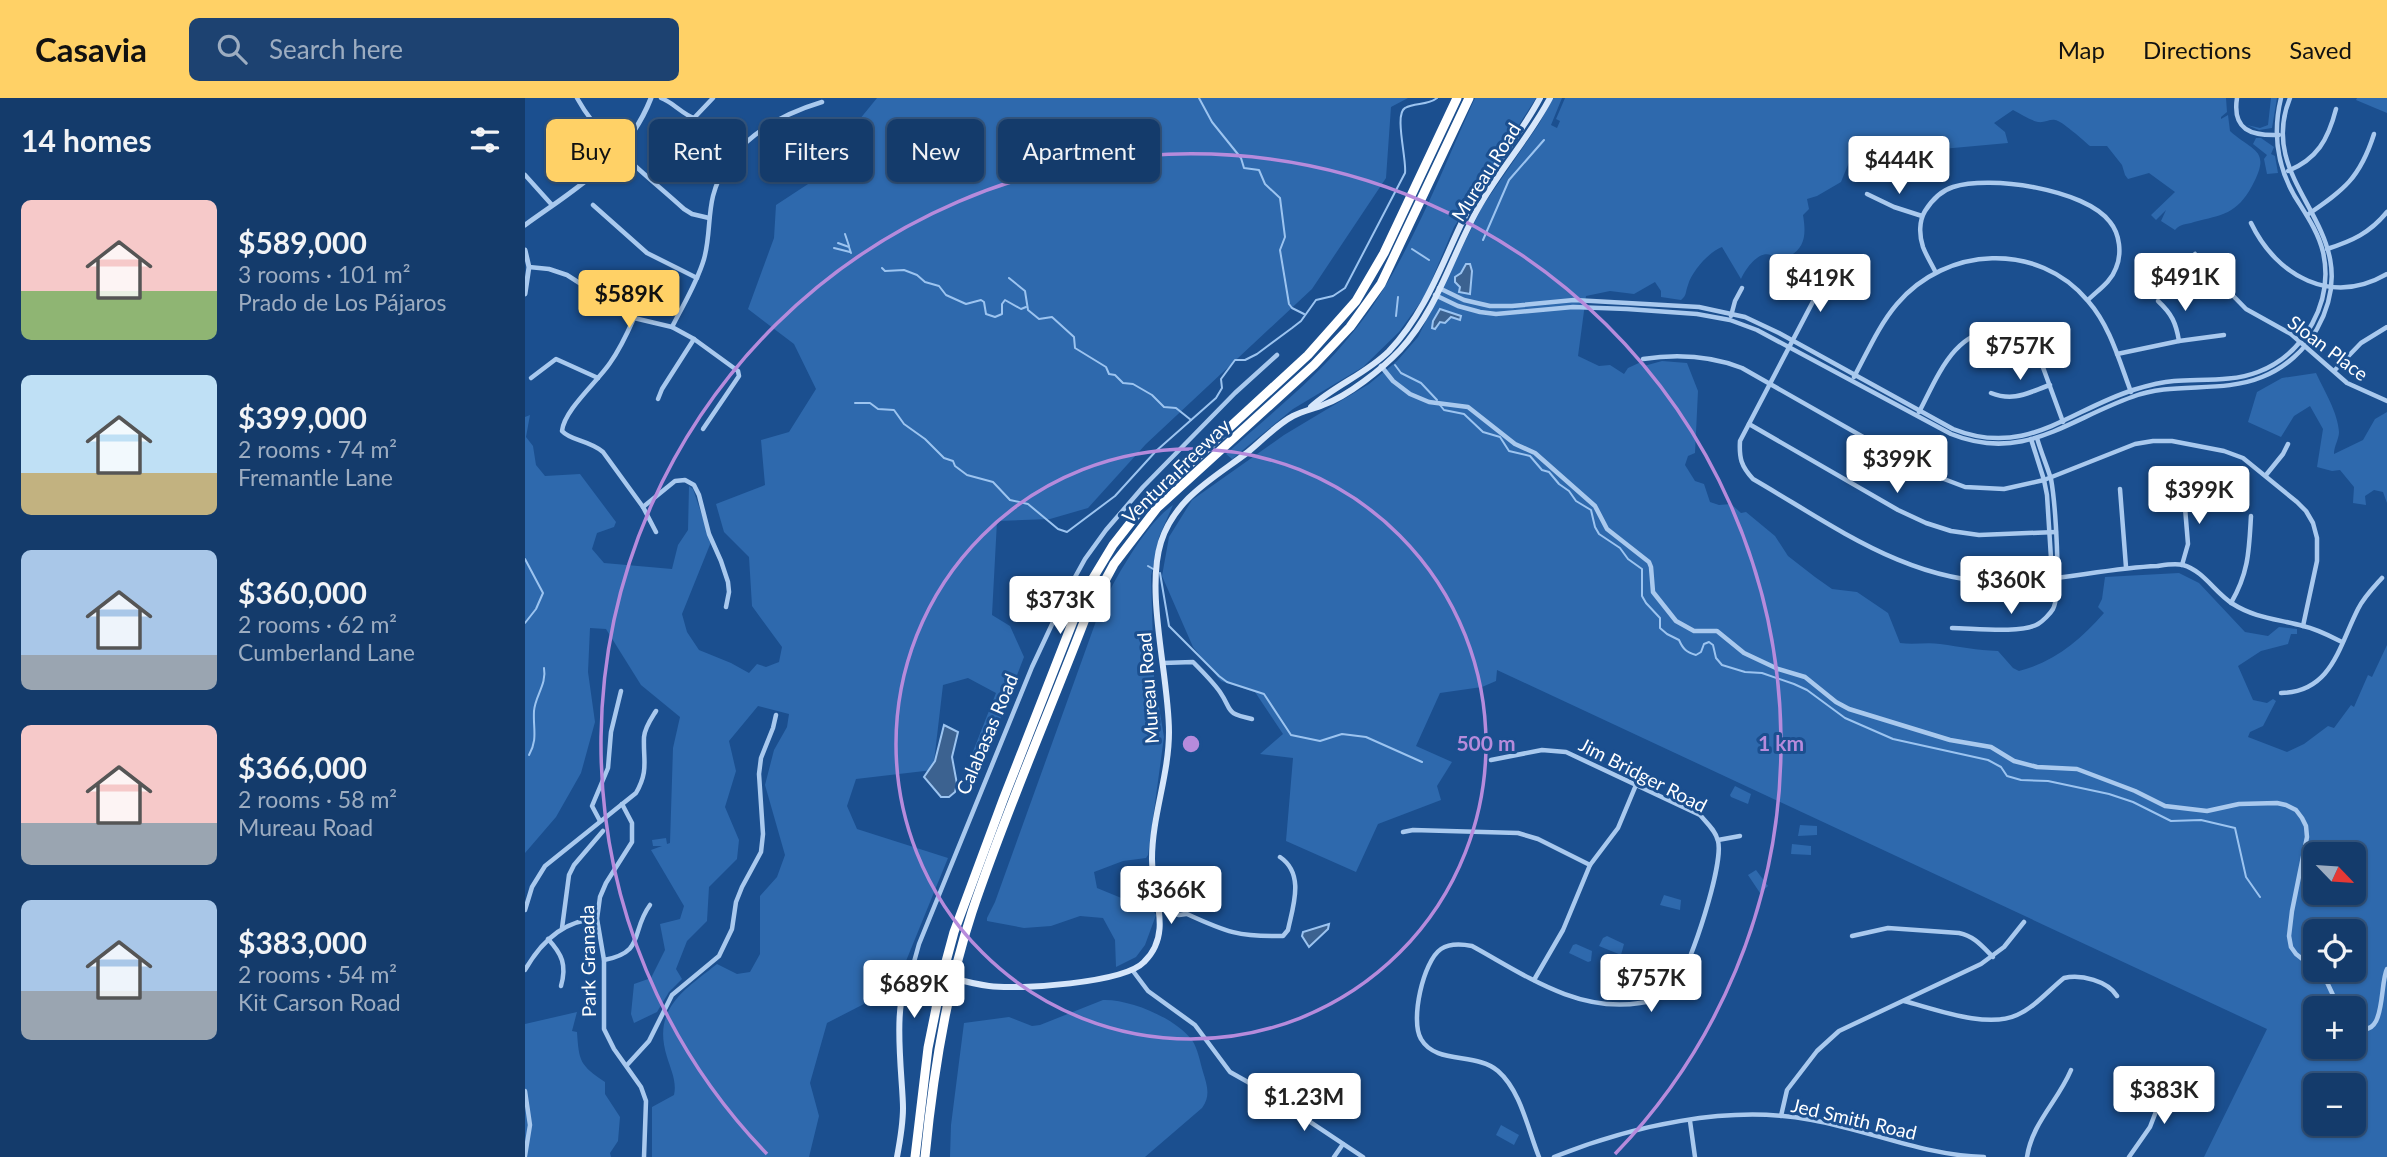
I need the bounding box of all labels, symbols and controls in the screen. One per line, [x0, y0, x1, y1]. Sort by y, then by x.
search box [189, 18, 679, 81]
text: Casavia [35, 29, 147, 69]
icon: search [213, 30, 251, 68]
text: Search here [269, 33, 403, 65]
text: Map [2058, 35, 2105, 64]
text: Directions [2143, 35, 2251, 64]
text: Saved [2289, 35, 2352, 64]
street label: Mureau Road [1446, 118, 1525, 225]
chip: Buy [546, 119, 635, 182]
chip: Rent [649, 119, 746, 182]
chip: Filters [760, 119, 873, 182]
chip: New [887, 119, 984, 182]
chip: Apartment [998, 119, 1160, 182]
icon: filters [466, 121, 504, 159]
text: 14 homes [21, 122, 152, 158]
pin: $444K [1850, 136, 1948, 196]
text: $444K [1864, 145, 1934, 173]
text: $589,000 [238, 224, 367, 260]
icon: home [77, 228, 161, 312]
pin: $419K [1771, 254, 1869, 314]
pin: $491K [2136, 254, 2234, 313]
text: 3 rooms · 101 m² [238, 260, 410, 288]
text: $491K [2150, 262, 2220, 290]
text: $419K [1785, 263, 1855, 291]
pin: $589K [580, 271, 678, 330]
text: $589K [594, 279, 664, 307]
text: Prado de Los Pájaros [238, 288, 447, 316]
street label: Sloan Place [2284, 310, 2373, 385]
pin: $757K [1971, 322, 2069, 382]
text: $757K [1985, 331, 2055, 359]
text: $399,000 [238, 399, 367, 435]
icon: home [77, 403, 161, 487]
street label: Ventura Freeway [1117, 413, 1234, 528]
text: 2 rooms · 74 m² [238, 435, 397, 463]
pin: $399K [1848, 436, 1946, 495]
text: $399K [1862, 444, 1932, 472]
text: Fremantle Lane [238, 463, 393, 491]
pin: $399K [2150, 466, 2248, 526]
text: $399K [2164, 475, 2234, 503]
pin: $360K [1962, 556, 2060, 616]
text: $360K [1976, 565, 2046, 593]
text: $360,000 [238, 574, 367, 610]
pin: $373K [1011, 576, 1109, 636]
icon: home [77, 578, 161, 662]
text: $373K [1025, 585, 1095, 613]
text: 2 rooms · 62 m² [238, 610, 397, 638]
street label: Mureau Road [1132, 632, 1163, 745]
text: Cumberland Lane [238, 638, 415, 666]
street label: Calabasas Road [951, 670, 1022, 798]
text: 500 m [1456, 730, 1516, 755]
text: 1 km [1758, 730, 1804, 755]
centre of rings [1179, 732, 1203, 756]
street label: Jim Bridger Road [1575, 732, 1711, 817]
text: $366,000 [238, 749, 367, 785]
icon: home [77, 753, 161, 837]
text: 2 rooms · 58 m² [238, 785, 397, 813]
text: Mureau Road [238, 813, 373, 841]
north arrow [2303, 842, 2366, 905]
map controls [2303, 842, 2366, 1136]
pin: $366K [1122, 866, 1220, 926]
text: $366K [1136, 875, 1206, 903]
street label: Park Granada [575, 905, 600, 1017]
button: locate [2303, 919, 2366, 982]
text: $383,000 [238, 924, 367, 960]
icon: home [77, 928, 161, 1012]
pin: $757K [1602, 954, 1700, 1014]
text: 2 rooms · 54 m² [238, 960, 397, 988]
pin: $689K [865, 960, 963, 1020]
text: $757K [1616, 963, 1686, 991]
text: $689K [879, 969, 949, 997]
text: Kit Carson Road [238, 988, 401, 1016]
button: + [2303, 996, 2366, 1059]
pin: $383K [2115, 1066, 2213, 1126]
button: − [2303, 1073, 2366, 1136]
pin: $1.23M [1247, 1074, 1361, 1133]
text: $383K [2129, 1075, 2199, 1103]
text: $1.23M [1264, 1082, 1344, 1110]
street label: Jed Smith Road [1789, 1093, 1919, 1144]

